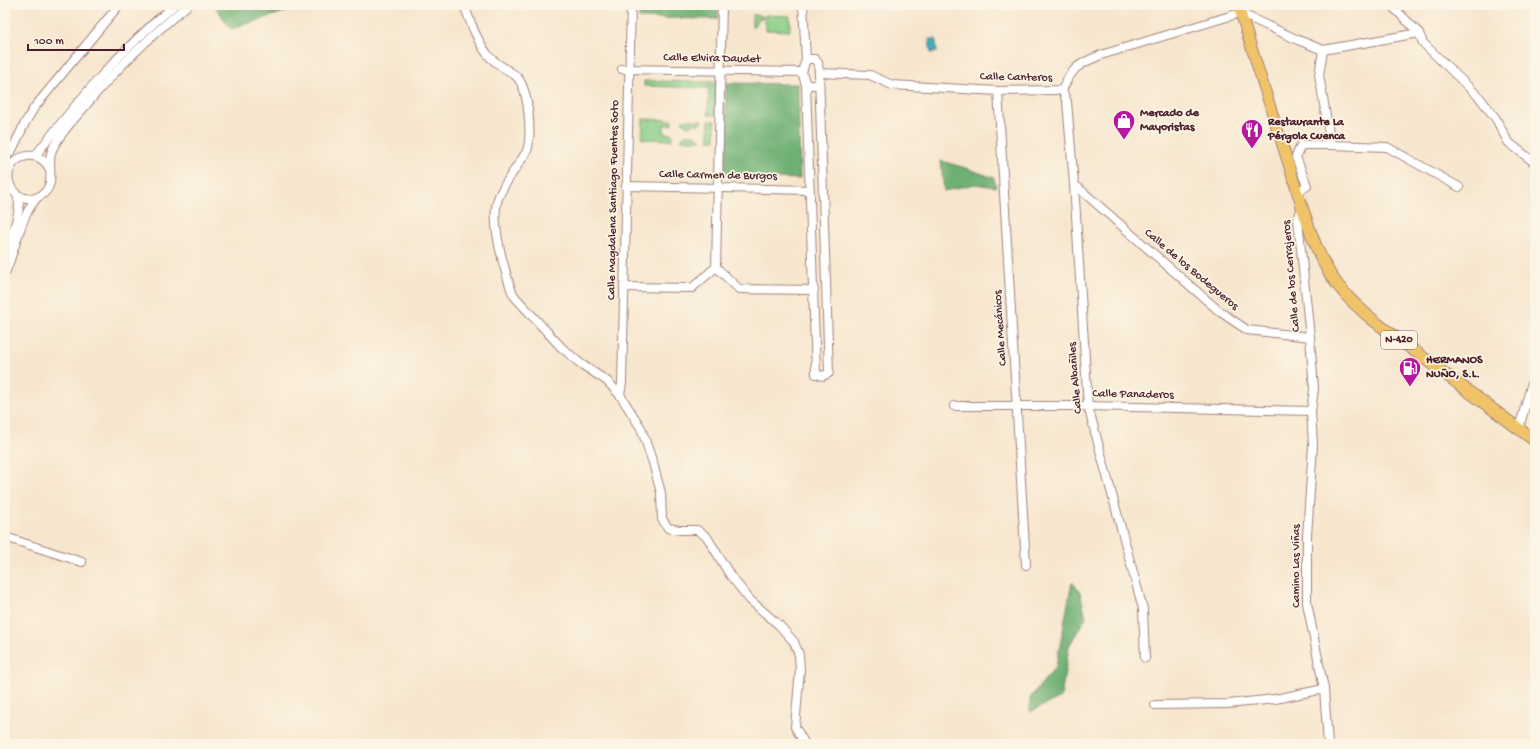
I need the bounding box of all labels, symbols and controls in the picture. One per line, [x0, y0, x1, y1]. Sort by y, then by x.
scale bar [28, 26, 124, 52]
text: 100 m [33, 35, 64, 49]
street label: Calle Elvira Daudet [663, 51, 762, 67]
street label: Calle Canteros [980, 70, 1053, 86]
street label: Calle Magdalena Santiago Fuentes Soto [605, 100, 623, 300]
place label: Mercado de Mayoristas [1140, 107, 1200, 135]
shop icon: Mercado de Mayoristas [1111, 108, 1137, 141]
place label: Restaurante La Pérgola Cuenca [1267, 116, 1346, 144]
restaurant icon: Restaurante La Pérgola Cuenca [1239, 117, 1265, 150]
street label: Calle Carmen de Burgos [659, 168, 778, 184]
street label: Calle de los Cerrajeros [1280, 219, 1304, 332]
street label: Calle de los Bodegueros [1141, 226, 1241, 314]
street label: Calle Mecánicos [991, 289, 1011, 366]
road number: N-420 [1381, 331, 1417, 349]
street label: Calle Albañiles [1066, 341, 1086, 414]
place label: HERMANOS NUÑO, S.L. [1426, 354, 1483, 382]
fuel station icon: HERMANOS NUÑO, S.L. [1397, 355, 1423, 388]
street label: Calle Panaderos [1092, 387, 1174, 403]
street label: Camino Las Viñas [1290, 524, 1304, 608]

